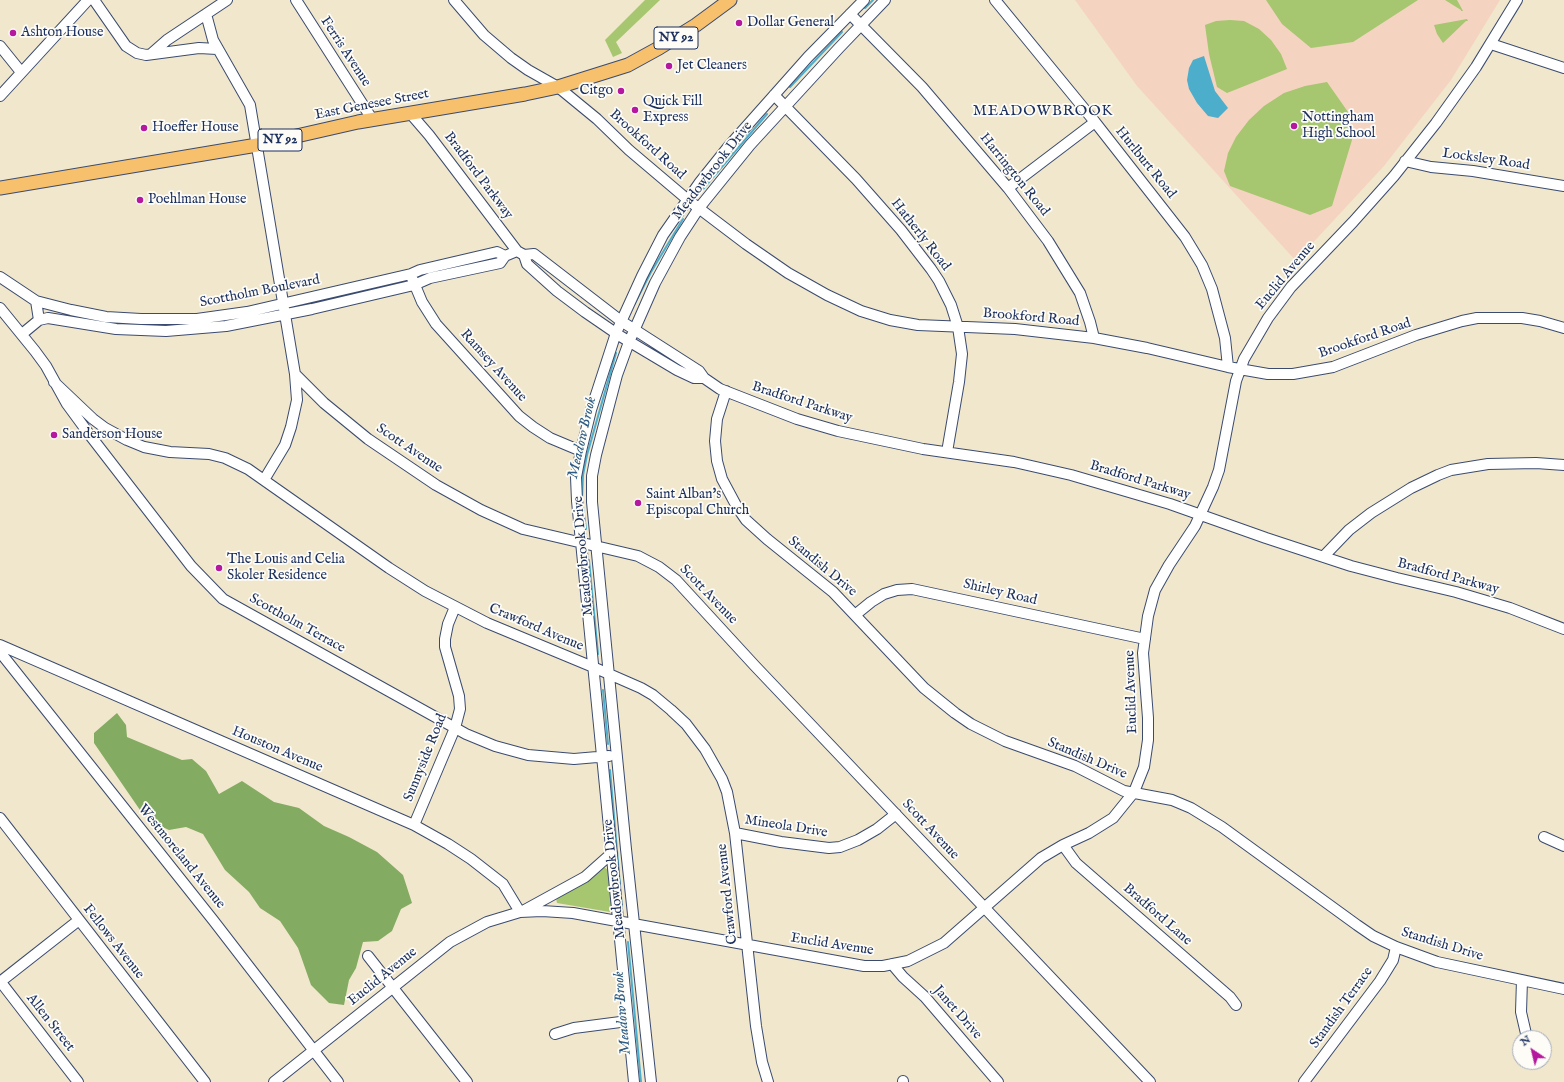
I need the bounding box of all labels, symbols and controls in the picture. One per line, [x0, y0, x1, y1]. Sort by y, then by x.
street label: Ferris Avenue [316, 14, 374, 90]
place label: Dollar General [747, 15, 834, 31]
marker: Dollar General [734, 18, 744, 28]
place label: Ashton House [21, 25, 103, 41]
road number: NY 92 [654, 27, 698, 49]
marker: Ashton House [8, 28, 18, 38]
place label: Jet Cleaners [677, 58, 747, 74]
marker: Jet Cleaners [664, 61, 674, 71]
place label: Citgo [579, 83, 613, 99]
street label: East Genesee Street [314, 86, 430, 124]
marker: Citgo [616, 86, 626, 96]
place label: Quick Fill Express [643, 94, 702, 126]
district label: MEADOWBROOK [973, 103, 1113, 121]
marker: Quick Fill Express [630, 105, 640, 115]
street label: Brookford Road [605, 106, 689, 184]
place label: Nottingham High School [1302, 110, 1375, 142]
street label: Meadowbrook Drive [669, 118, 757, 224]
place label: Hoeffer House [152, 120, 239, 136]
marker: Nottingham High School [1289, 121, 1299, 131]
marker: Hoeffer House [139, 123, 149, 133]
street label: Hurlburt Road [1111, 124, 1179, 202]
road number: NY 92 [258, 129, 302, 151]
street label: Bradford Parkway [440, 129, 516, 223]
street label: Harrington Road [975, 130, 1053, 220]
street label: Locksley Road [1441, 146, 1531, 174]
place label: Poehlman House [148, 192, 246, 208]
marker: Poehlman House [135, 195, 145, 205]
street label: Hatherly Road [887, 196, 953, 274]
street label: Euclid Avenue [1253, 239, 1319, 313]
street label: Scottholm Boulevard [199, 272, 321, 312]
street label: Brookford Road [982, 305, 1080, 331]
street label: Brookford Road [1317, 315, 1413, 363]
street label: Ramsey Avenue [456, 326, 530, 406]
street label: Bradford Parkway [750, 379, 854, 427]
water label: Meadow Brook [565, 395, 601, 481]
street label: Scott Avenue [373, 421, 445, 477]
place label: Sanderson House [62, 427, 163, 443]
marker: Sanderson House [49, 430, 59, 440]
street label: Bradford Parkway [1088, 458, 1192, 504]
place label: Saint Alban's Episcopal Church [646, 487, 749, 520]
street label: Meadowbrook Drive [570, 495, 598, 617]
marker: Saint Alban's Episcopal Church [633, 498, 643, 508]
street label: Standish Drive [784, 533, 860, 601]
place label: The Louis and Celia Skoler Residence [227, 552, 345, 584]
street label: Bradford Parkway [1395, 555, 1501, 599]
street label: Scott Avenue [675, 562, 741, 628]
marker: The Louis and Celia Skoler Residence [214, 563, 224, 573]
street label: Shirley Road [961, 576, 1039, 610]
street label: Scottholm Terrace [246, 591, 348, 657]
street label: Crawford Avenue [486, 601, 586, 655]
street label: Euclid Avenue [1122, 650, 1142, 734]
street label: Sunnyside Road [401, 712, 451, 804]
street label: Houston Avenue [229, 723, 325, 777]
street label: Standish Drive [1045, 735, 1129, 783]
street label: Scott Avenue [898, 796, 962, 864]
street label: Westmoreland Avenue [134, 801, 228, 913]
street label: Mineola Drive [743, 812, 829, 842]
street label: Meadowbrook Drive [600, 818, 630, 940]
street label: Crawford Avenue [714, 843, 742, 945]
street label: Bradford Lane [1119, 880, 1195, 950]
street label: Fellows Avenue [79, 901, 147, 983]
street label: Standish Drive [1399, 925, 1485, 965]
street label: Euclid Avenue [789, 930, 875, 960]
street label: Euclid Avenue [345, 944, 421, 1010]
street label: Standish Terrace [1307, 964, 1377, 1052]
water label: Meadow Brook [610, 971, 636, 1055]
street label: Janet Drive [929, 983, 985, 1043]
street label: Allen Street [22, 991, 78, 1055]
north arrow [1512, 1030, 1552, 1070]
text: N [1518, 1033, 1534, 1049]

